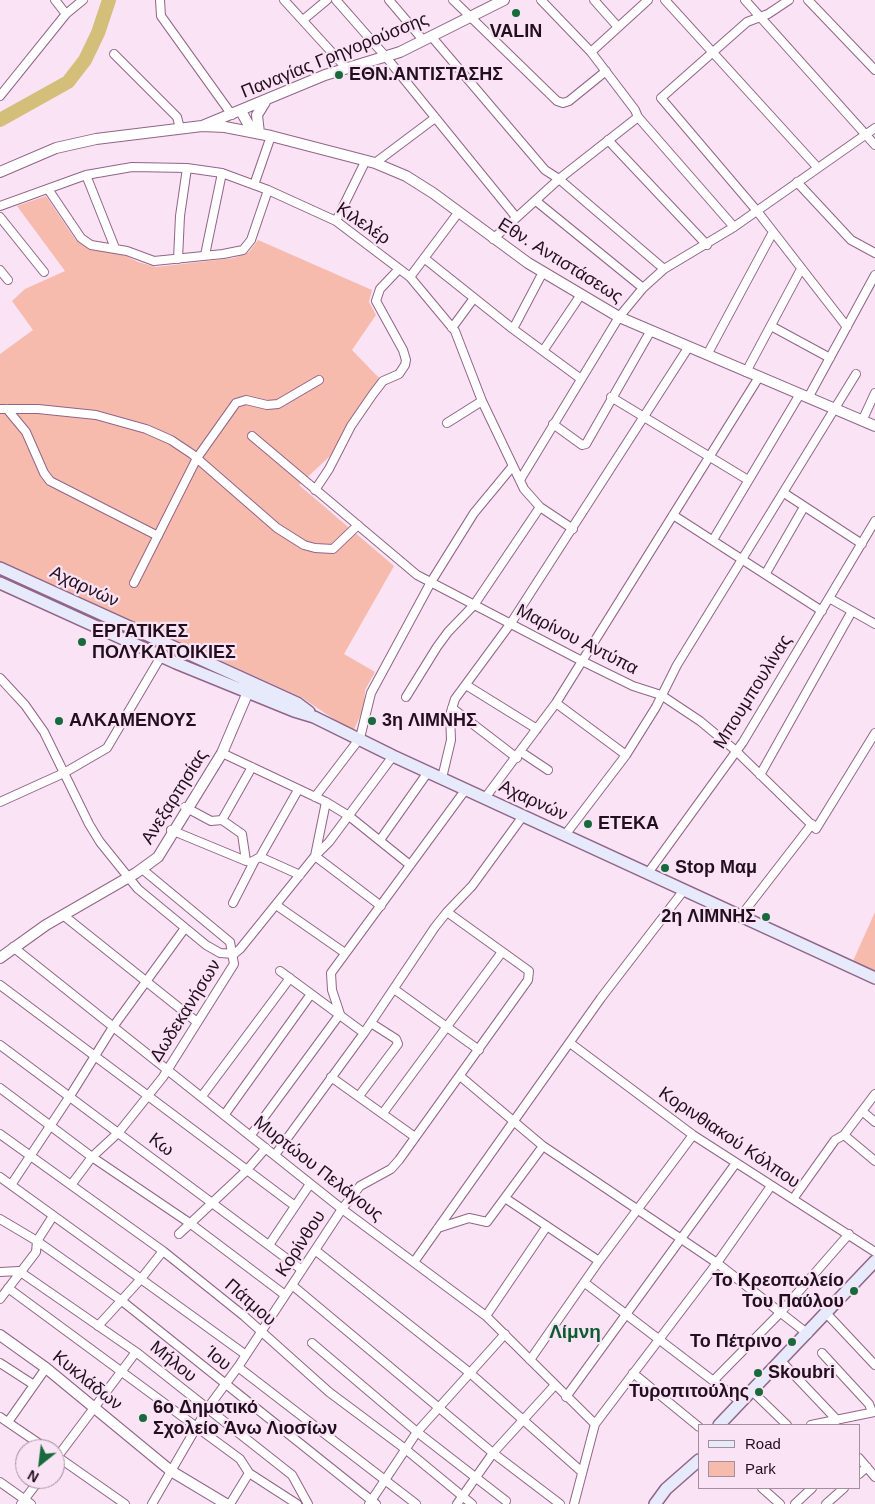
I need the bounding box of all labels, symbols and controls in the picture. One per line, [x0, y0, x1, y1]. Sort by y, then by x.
marker: VALIN [510, 7, 522, 19]
street label: Παναγίας Γρηγορούσσης [238, 9, 432, 103]
place label: VALIN [490, 21, 542, 43]
place label: ΕΘΝ.ΑΝΤΙΣΤΑΣΗΣ [349, 64, 503, 86]
marker: ΕΘΝ.ΑΝΤΙΣΤΑΣΗΣ [333, 69, 345, 81]
street label: Κιλελέρ [332, 198, 394, 250]
street label: Εθν. Αντιστάσεως [494, 214, 626, 308]
street label: Αχαρνών [46, 562, 122, 612]
street label: Μαρίνου Αντύπα [513, 600, 641, 680]
place label: ΕΡΓΑΤΙΚΕΣ ΠΟΛΥΚΑΤΟΙΚΙΕΣ [92, 621, 236, 664]
street label: Μπουμπουλίνας [709, 631, 797, 753]
marker: ΕΡΓΑΤΙΚΕΣ ΠΟΛΥΚΑΤΟΙΚΙΕΣ [76, 636, 88, 648]
place label: ΑΛΚΑΜΕΝΟΥΣ [69, 710, 196, 732]
place label: 3η ΛΙΜΝΗΣ [382, 710, 477, 732]
marker: ΑΛΚΑΜΕΝΟΥΣ [53, 715, 65, 727]
marker: 3η ΛΙΜΝΗΣ [366, 715, 378, 727]
street label: Ανεξαρτησίας [137, 745, 213, 849]
street label: Αχαρνών [495, 776, 571, 826]
place label: ΕΤΕΚΑ [598, 813, 659, 835]
marker: ΕΤΕΚΑ [582, 818, 594, 830]
place label: Stop Μαμ [675, 857, 757, 879]
marker: Stop Μαμ [659, 862, 671, 874]
place label: 2η ΛΙΜΝΗΣ [661, 906, 756, 928]
marker: 2η ΛΙΜΝΗΣ [760, 911, 772, 923]
street label: Δωδεκανήσων [146, 956, 226, 1066]
street label: Κορινθιακού Κόλπου [654, 1083, 804, 1193]
street label: Μυρτώου Πελάγους [249, 1112, 387, 1226]
street label: Κω [144, 1129, 178, 1161]
street label: Κορίνθου [272, 1207, 330, 1281]
place label: Το Κρεοπωλείο Του Παύλου [712, 1270, 844, 1312]
street label: Πάτμου [220, 1275, 280, 1331]
marker: Το Κρεοπωλείο Του Παύλου [848, 1285, 860, 1297]
district label: Λίμνη [549, 1322, 601, 1344]
place label: Το Πέτρινο [690, 1331, 782, 1353]
marker: Το Πέτρινο [786, 1336, 798, 1348]
street label: Μήλου [145, 1337, 201, 1387]
street label: Ίου [201, 1342, 235, 1376]
street label: Κυκλάδων [48, 1346, 126, 1416]
place label: Skoubri [768, 1362, 835, 1384]
marker: Skoubri [752, 1367, 764, 1379]
place label: Τυροπιτούλης [629, 1381, 749, 1403]
marker: Τυροπιτούλης [753, 1386, 765, 1398]
place label: 6ο Δημοτικό Σχολείο Άνω Λιοσίων [153, 1397, 337, 1440]
marker: 6ο Δημοτικό Σχολείο Άνω Λιοσίων [137, 1412, 149, 1424]
legend [698, 1424, 860, 1489]
text: Road [745, 1435, 781, 1452]
north arrow [15, 1439, 65, 1489]
text: Park [745, 1460, 776, 1477]
text: N [25, 1467, 42, 1486]

